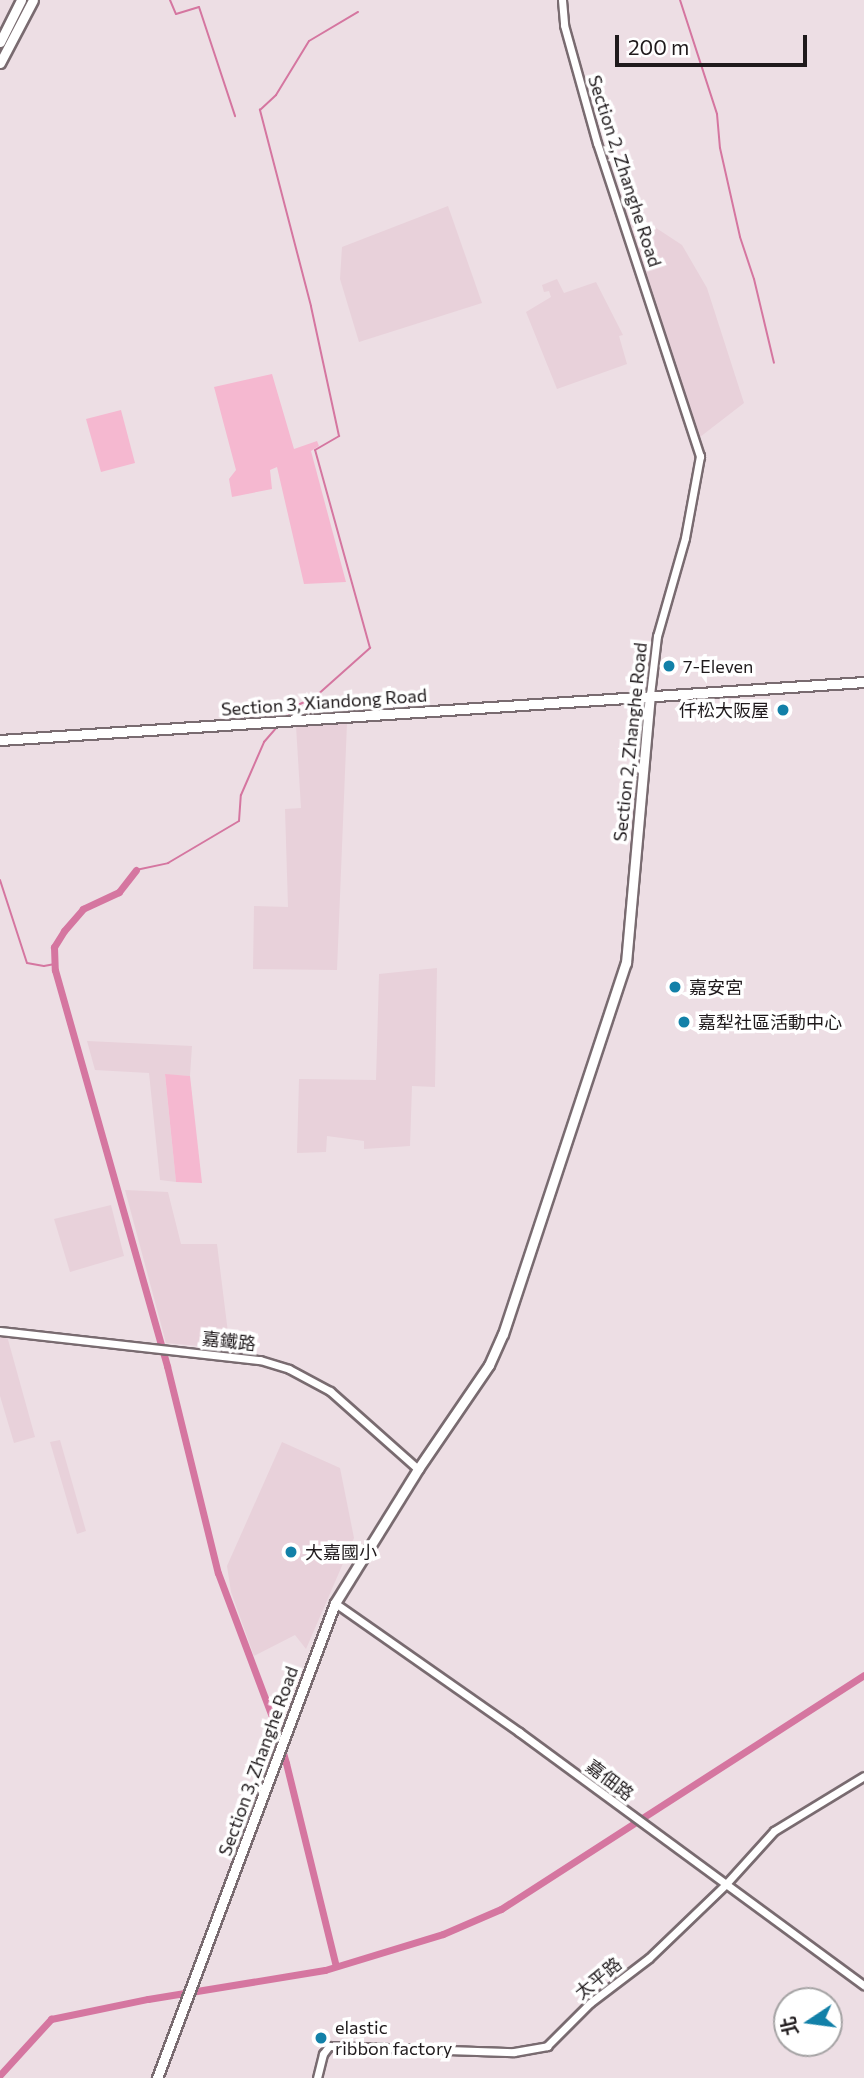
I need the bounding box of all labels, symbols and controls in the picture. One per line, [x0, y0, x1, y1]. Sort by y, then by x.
scale bar [619, 21, 812, 65]
text: 200 m [628, 34, 689, 59]
street label: Section 2, Zhanghe Road [584, 72, 666, 270]
street label: Section 2, Zhanghe Road [609, 641, 651, 843]
place label: 7-Eleven [683, 655, 753, 677]
marker: 7-Eleven [661, 658, 677, 674]
street label: Section 3, Xiandong Road [220, 684, 428, 720]
place label: 仟松大阪屋 [679, 699, 769, 721]
marker: 仟松大阪屋 [775, 702, 791, 718]
place label: 嘉安宮 [689, 976, 743, 998]
marker: 嘉安宮 [667, 979, 683, 995]
place label: 嘉犁社區活動中心 [698, 1011, 842, 1033]
marker: 嘉犁社區活動中心 [676, 1014, 692, 1030]
street label: 嘉鐵路 [201, 1327, 257, 1355]
place label: 大嘉國小 [305, 1541, 377, 1563]
marker: 大嘉國小 [283, 1544, 299, 1560]
street label: Section 3, Zhanghe Road [214, 1663, 302, 1859]
street label: 嘉佃路 [582, 1755, 638, 1805]
street label: 太平路 [570, 1953, 626, 2003]
north arrow [773, 1987, 843, 2057]
text: 北 [776, 2015, 802, 2038]
place label: elastic ribbon factory [335, 2017, 452, 2060]
marker: elastic ribbon factory [313, 2030, 329, 2046]

